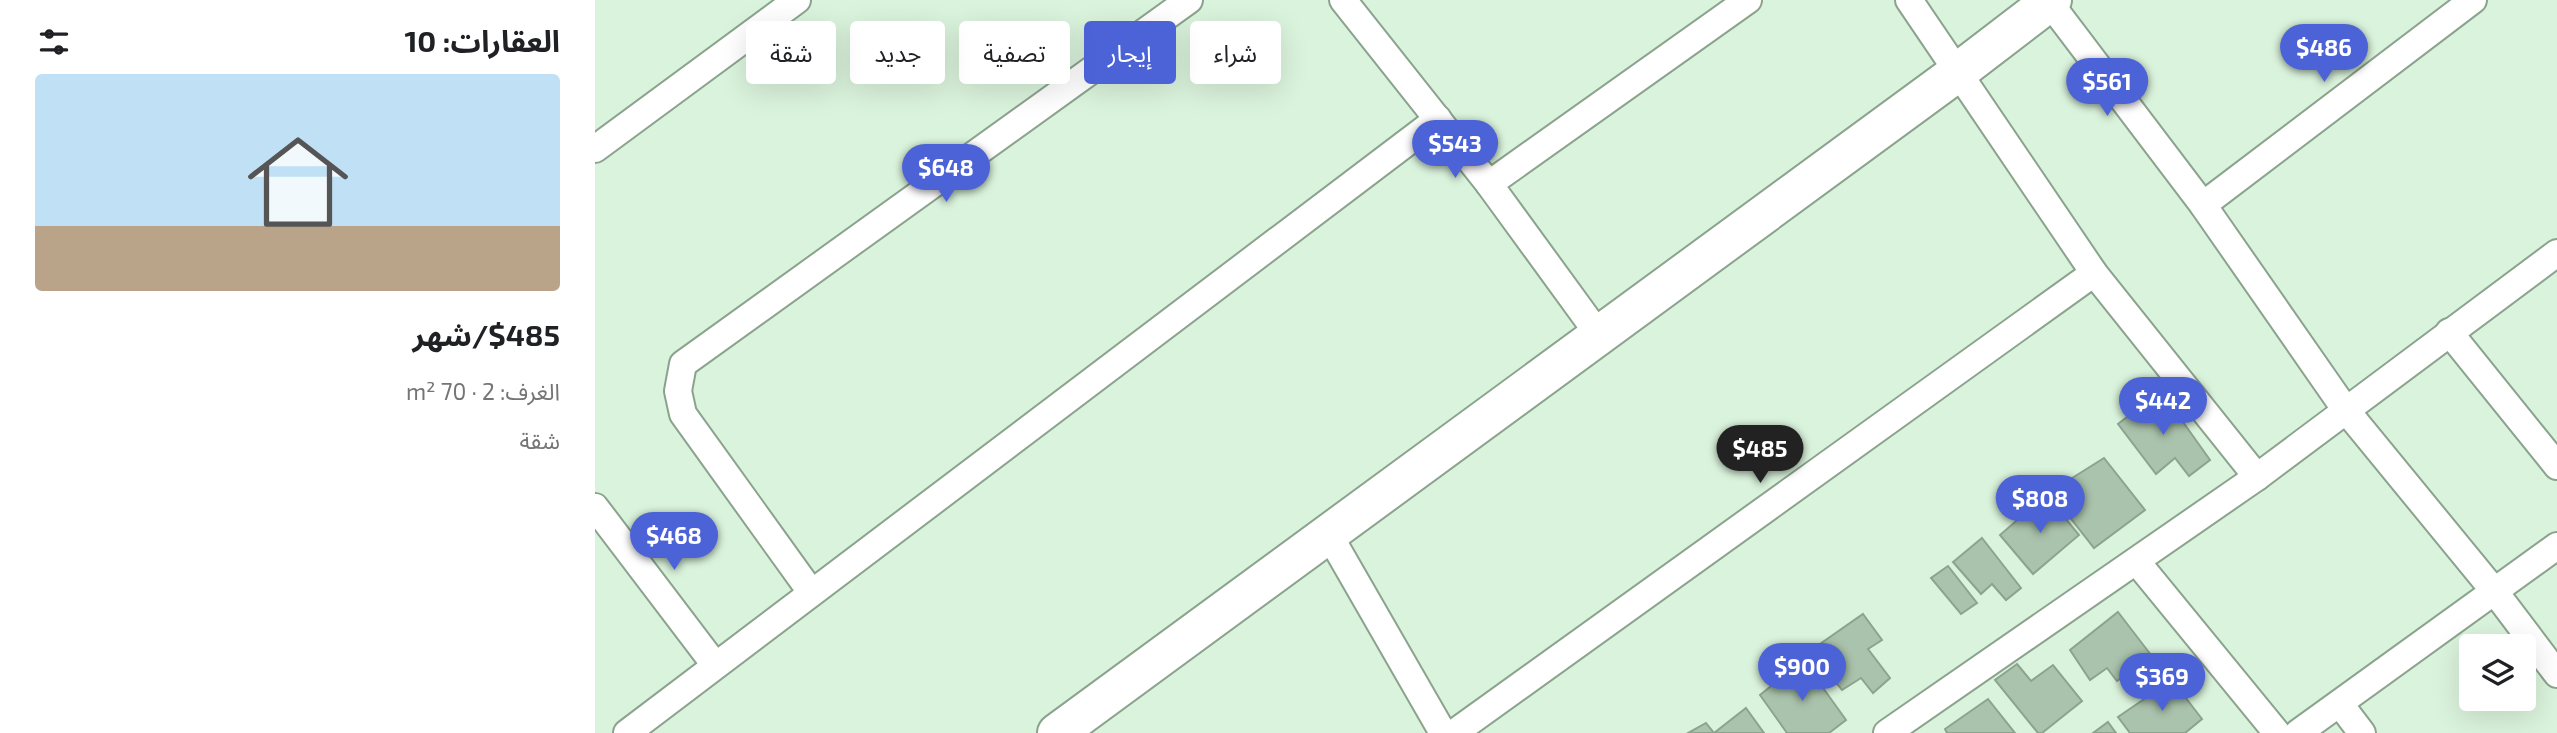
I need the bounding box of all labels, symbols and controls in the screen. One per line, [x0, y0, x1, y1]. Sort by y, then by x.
chip: شقة [746, 21, 836, 84]
chip: جديد [850, 21, 945, 84]
chip: تصفية [959, 21, 1070, 84]
chip: إيجار [1084, 21, 1176, 84]
chip: شراء [1190, 21, 1281, 84]
text: العقارات: 10 [404, 22, 560, 58]
icon: filters [35, 23, 73, 61]
pin: $486 [2283, 24, 2365, 84]
text: $486 [2296, 33, 2352, 61]
pin: $561 [2066, 58, 2148, 118]
text: $561 [2082, 67, 2132, 95]
icon: home [235, 119, 361, 245]
pin: $543 [1414, 120, 1496, 180]
text: $543 [1428, 129, 1482, 157]
pin: $648 [905, 144, 987, 204]
text: $648 [918, 153, 974, 181]
text: $485/شهر [413, 316, 560, 352]
text: الغرف: 2 · 70 m² [406, 377, 560, 405]
pin: $442 [2122, 378, 2204, 437]
text: $442 [2135, 386, 2191, 414]
text: شقة [519, 426, 560, 454]
pin: $485 [1719, 426, 1801, 485]
text: $485 [1732, 434, 1788, 462]
pin: $808 [1999, 476, 2081, 535]
text: $808 [2012, 484, 2068, 512]
pin: $468 [633, 512, 715, 572]
text: $468 [646, 521, 702, 549]
map controls [2459, 634, 2536, 711]
button: layers [2459, 634, 2536, 711]
pin: $900 [1761, 644, 1843, 703]
text: $900 [1774, 652, 1830, 680]
pin: $369 [2121, 654, 2203, 713]
text: $369 [2135, 662, 2189, 690]

